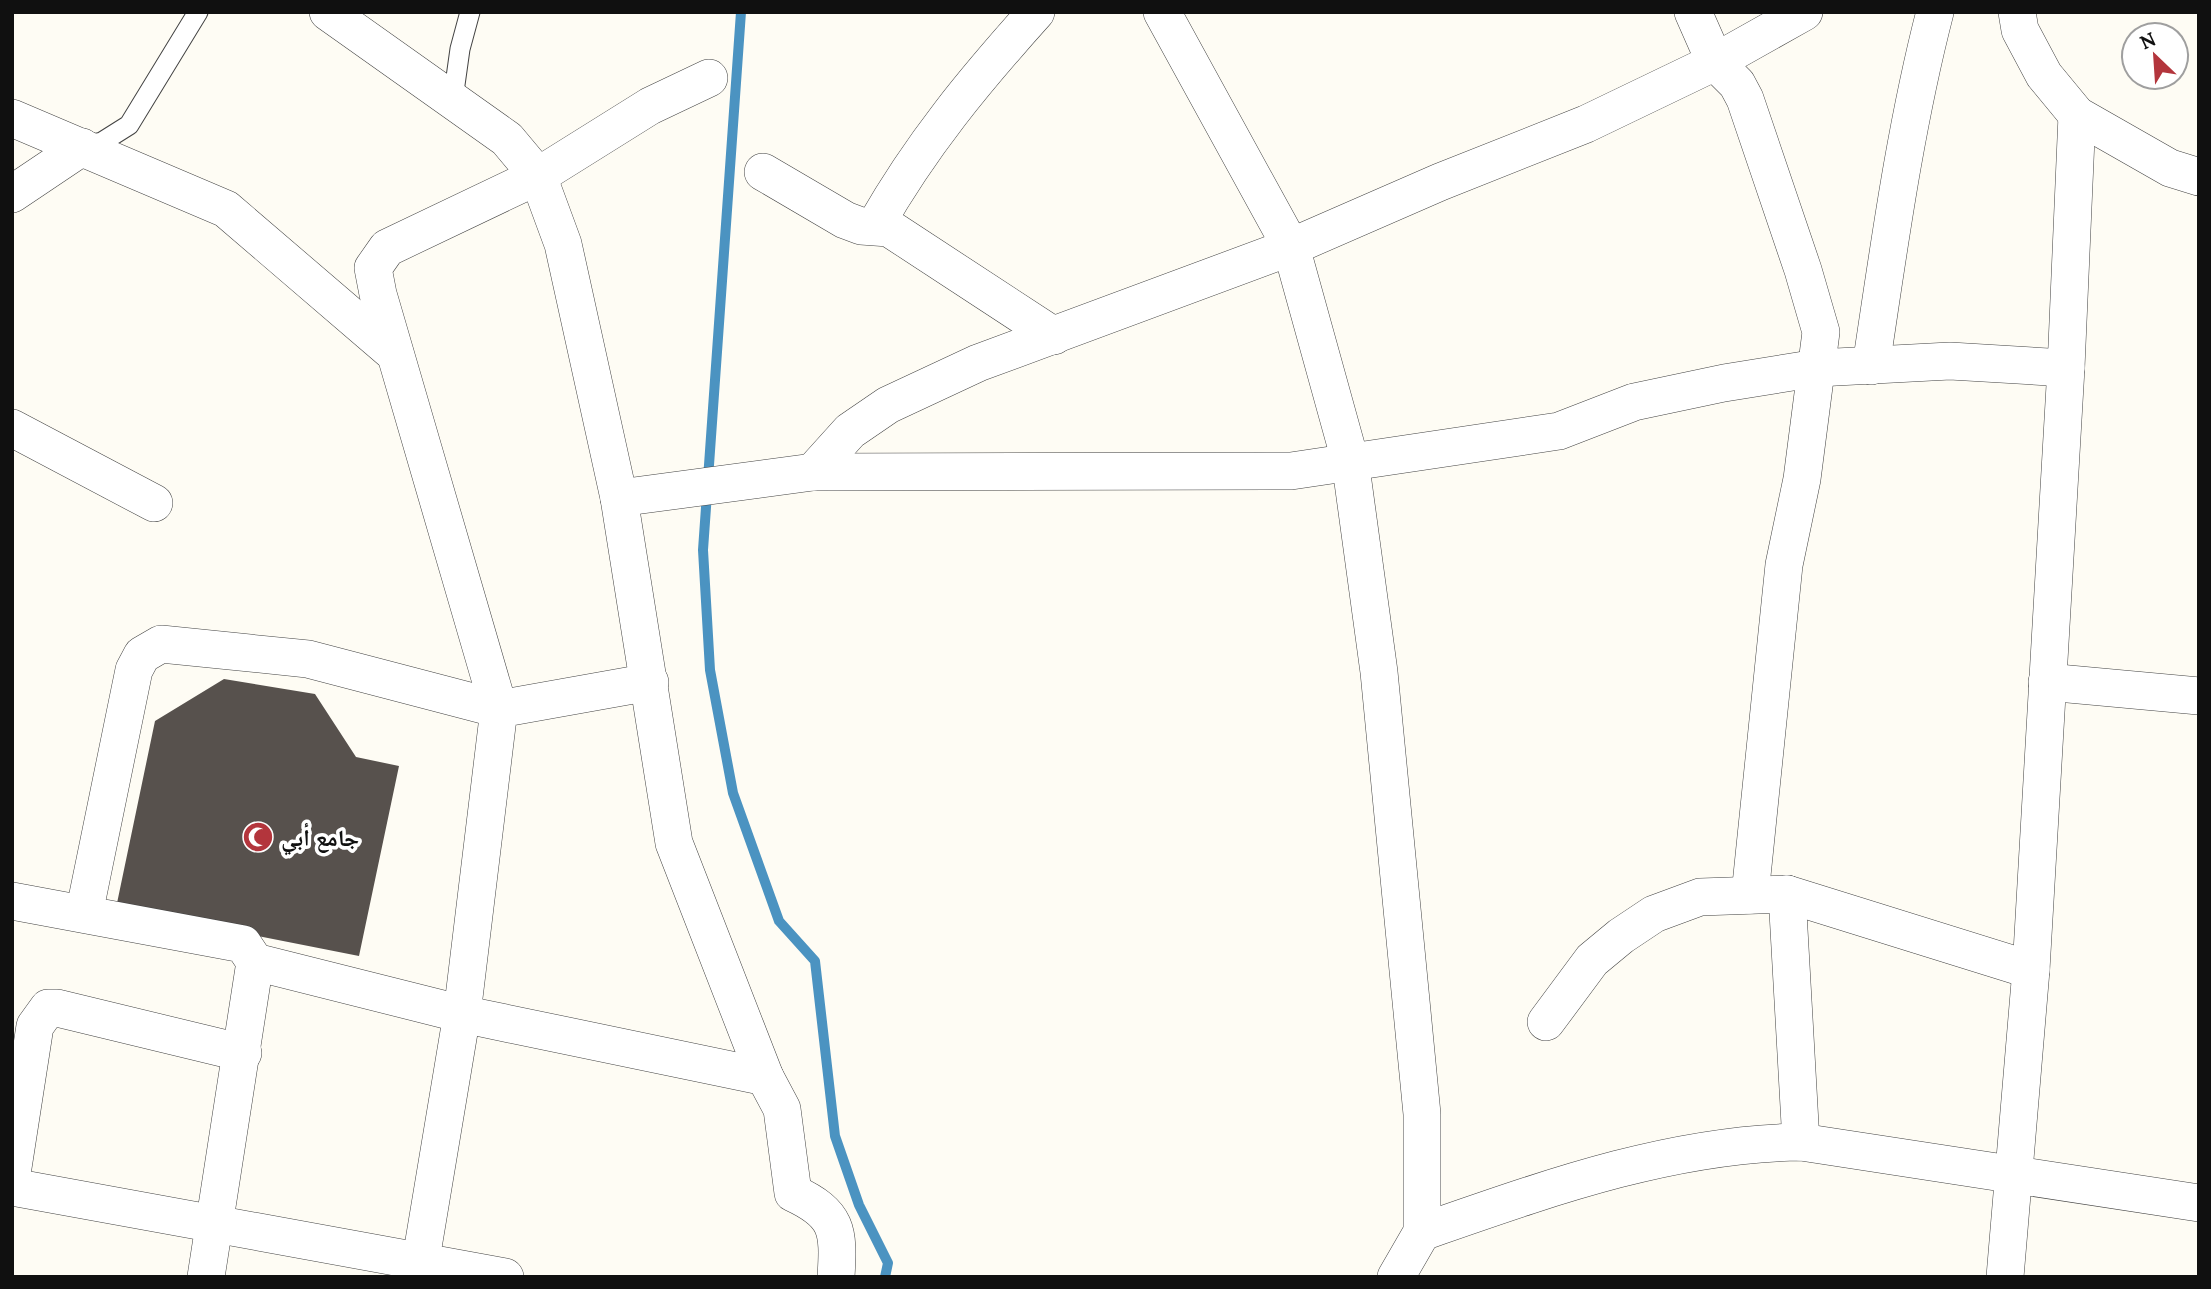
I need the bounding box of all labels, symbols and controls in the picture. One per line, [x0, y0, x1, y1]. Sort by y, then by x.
north arrow [2120, 21, 2190, 91]
text: N [2136, 26, 2160, 55]
mosque icon: جامع أبي [241, 820, 275, 854]
place label: جامع أبي [281, 822, 359, 856]

